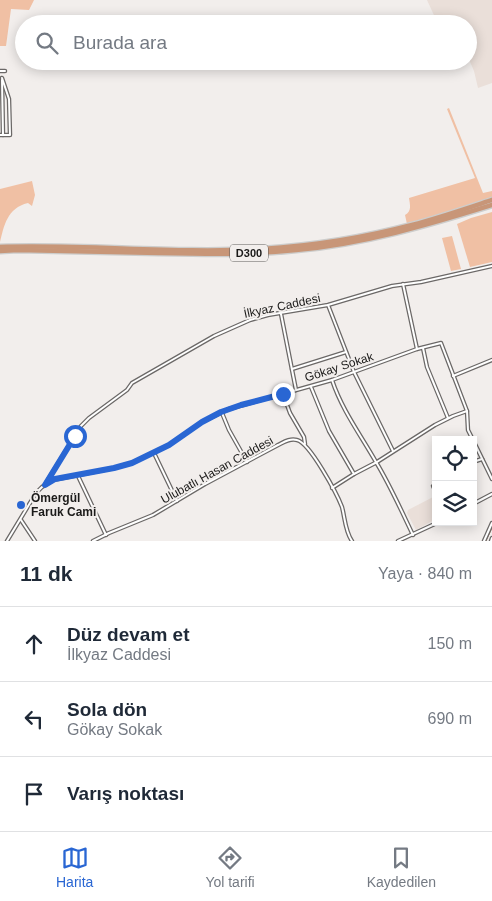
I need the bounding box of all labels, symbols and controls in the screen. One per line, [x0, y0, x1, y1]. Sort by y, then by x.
search box [15, 15, 477, 70]
icon: search [33, 29, 61, 57]
text: Burada ara [73, 32, 167, 53]
road number: D300 [230, 244, 268, 262]
street label: İlkyaz Caddesi [242, 291, 322, 321]
street label: Gökay Sokak [303, 349, 376, 385]
route end [272, 383, 295, 406]
route start [64, 425, 87, 448]
street label: Ulubatlı Hasan Caddesi [158, 433, 276, 507]
map controls [432, 436, 477, 526]
button: locate [432, 436, 477, 481]
button: layers [432, 481, 477, 526]
place label: Ömergül Faruk Cami [31, 490, 96, 519]
marker: Ömergül Faruk Cami [15, 499, 27, 511]
text: 11 dk [20, 562, 73, 585]
text: Yaya · 840 m [378, 565, 472, 582]
text: Düz devam et [67, 624, 189, 645]
icon: ahead [20, 630, 48, 658]
text: 150 m [428, 635, 472, 652]
text: İlkyaz Caddesi [67, 646, 171, 663]
text: Sola dön [67, 699, 147, 720]
icon: left [20, 705, 48, 733]
text: 690 m [428, 710, 472, 727]
text: Gökay Sokak [67, 721, 162, 738]
icon: arrive [20, 780, 48, 808]
text: Varış noktası [67, 783, 184, 804]
tab: Harita [56, 844, 93, 890]
tab: Yol tarifi [205, 844, 255, 890]
tab: Kaydedilen [367, 844, 436, 890]

